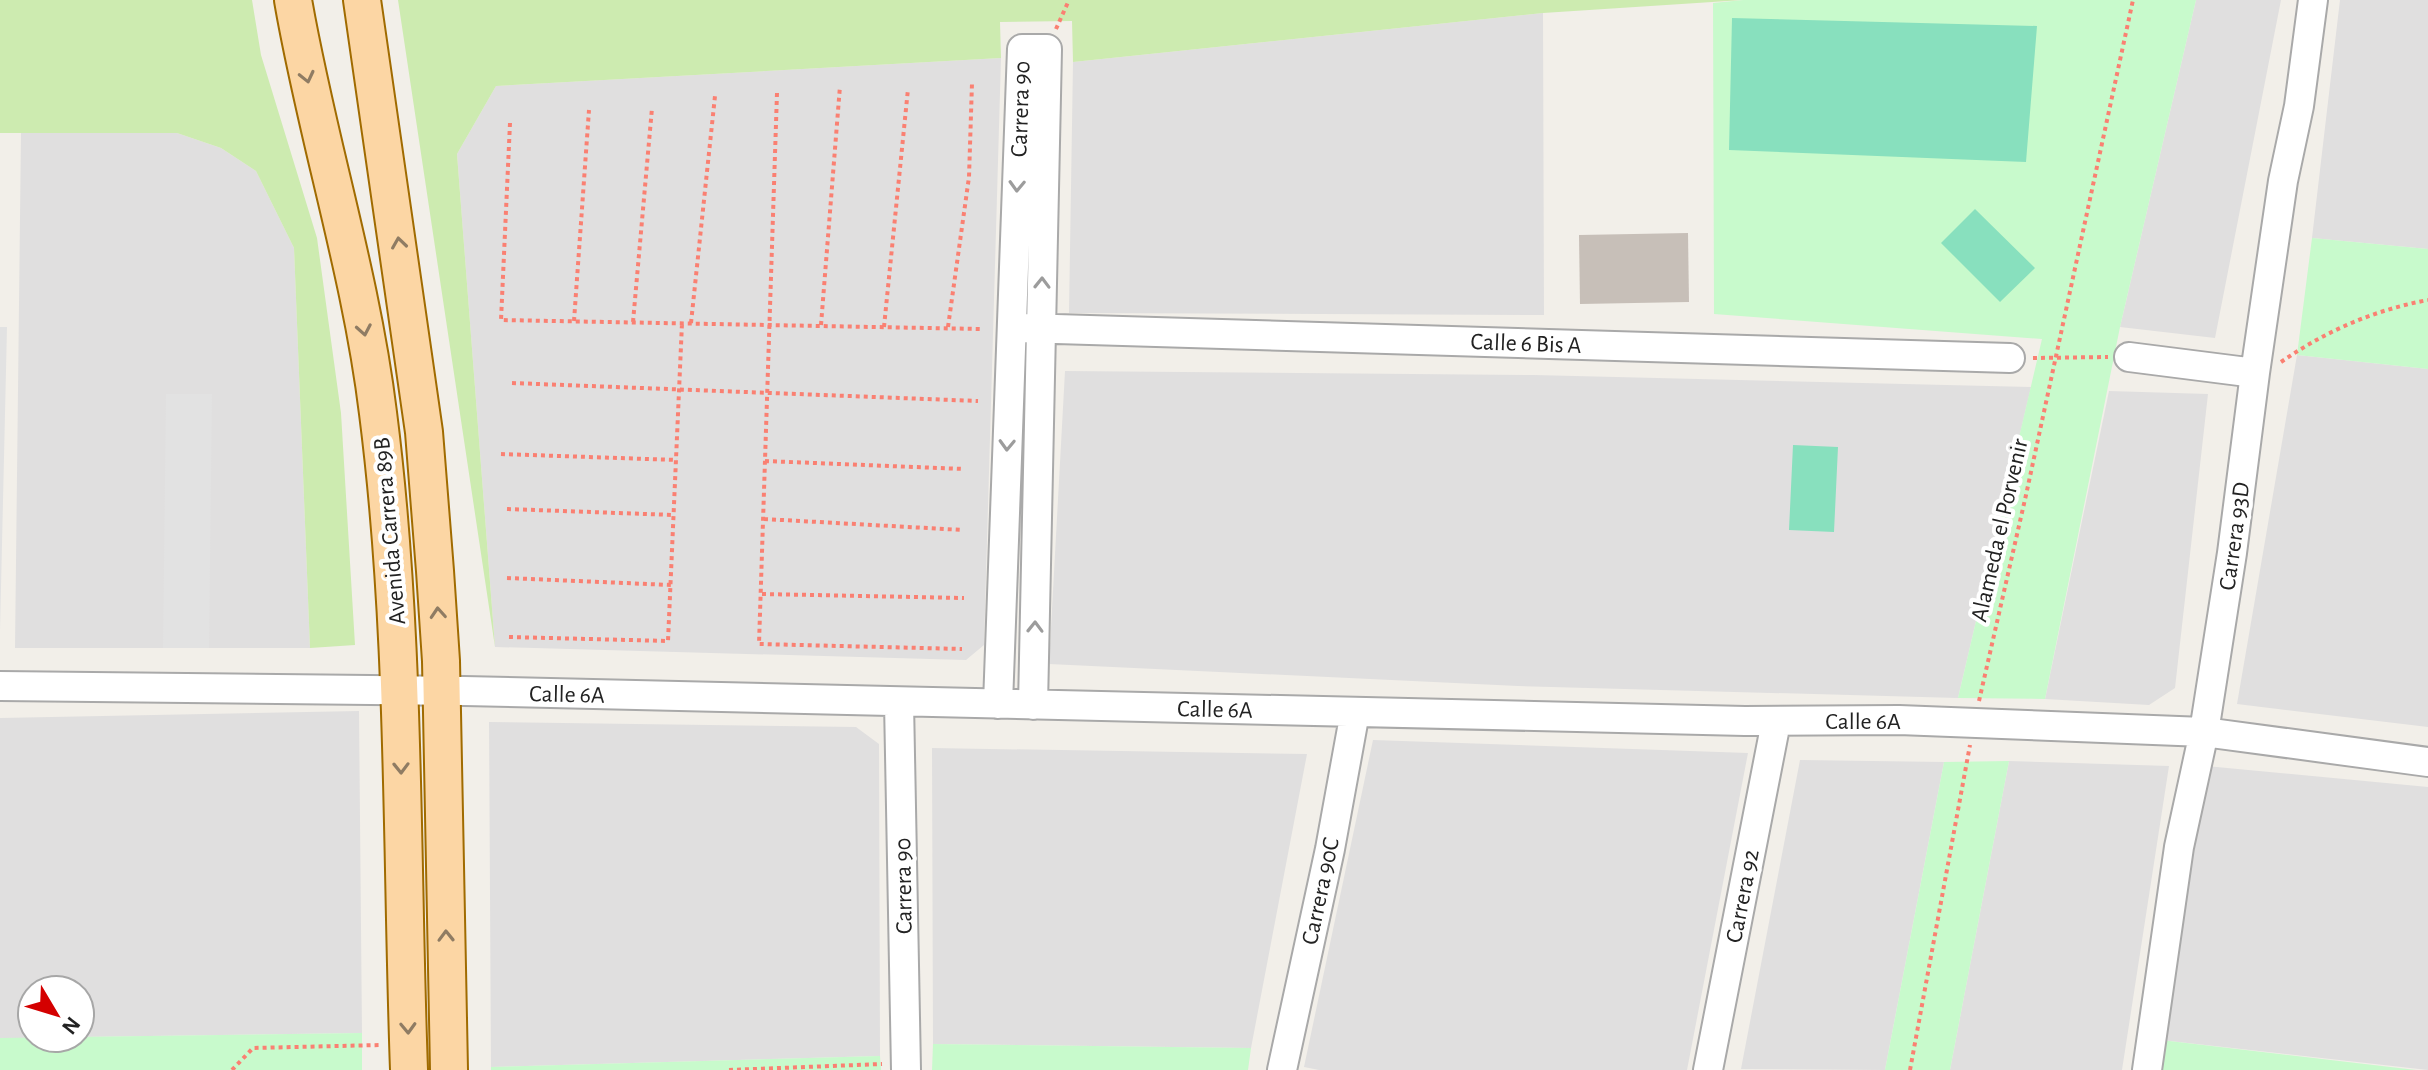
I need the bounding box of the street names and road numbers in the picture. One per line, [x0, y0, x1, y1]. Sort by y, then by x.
street label: Carrera 90 [1007, 60, 1035, 158]
street label: Calle 6 Bis A [1470, 330, 1582, 358]
street label: Avenida Carrera 89B [370, 436, 410, 626]
street label: Alameda el Porvenir [1967, 436, 2033, 624]
street label: Carrera 93D [2216, 480, 2254, 592]
street label: Calle 6A [529, 682, 605, 708]
street label: Calle 6A [1177, 697, 1253, 723]
street label: Calle 6A [1825, 710, 1901, 734]
street label: Carrera 90C [1298, 835, 1344, 947]
street label: Carrera 90 [891, 838, 917, 934]
street label: Carrera 92 [1722, 847, 1764, 945]

